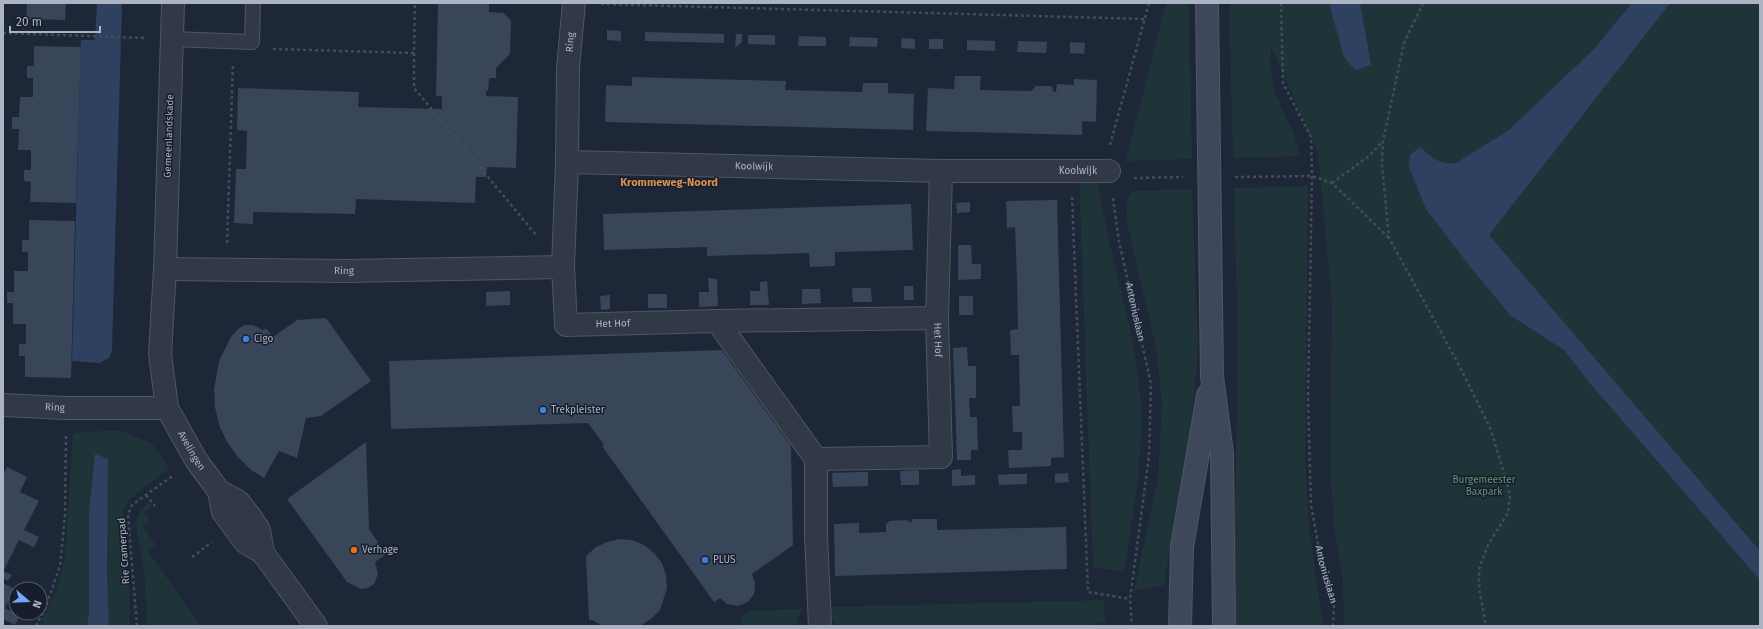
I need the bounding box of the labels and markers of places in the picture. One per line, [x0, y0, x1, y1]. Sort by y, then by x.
place label: Cigo [254, 333, 273, 345]
marker: Cigo [241, 334, 251, 344]
place label: Trekpleister [551, 404, 605, 416]
marker: Trekpleister [538, 405, 548, 415]
place label: Verhage [362, 544, 398, 556]
marker: Verhage [349, 545, 359, 555]
place label: PLUS [713, 554, 736, 566]
marker: PLUS [700, 555, 710, 565]

